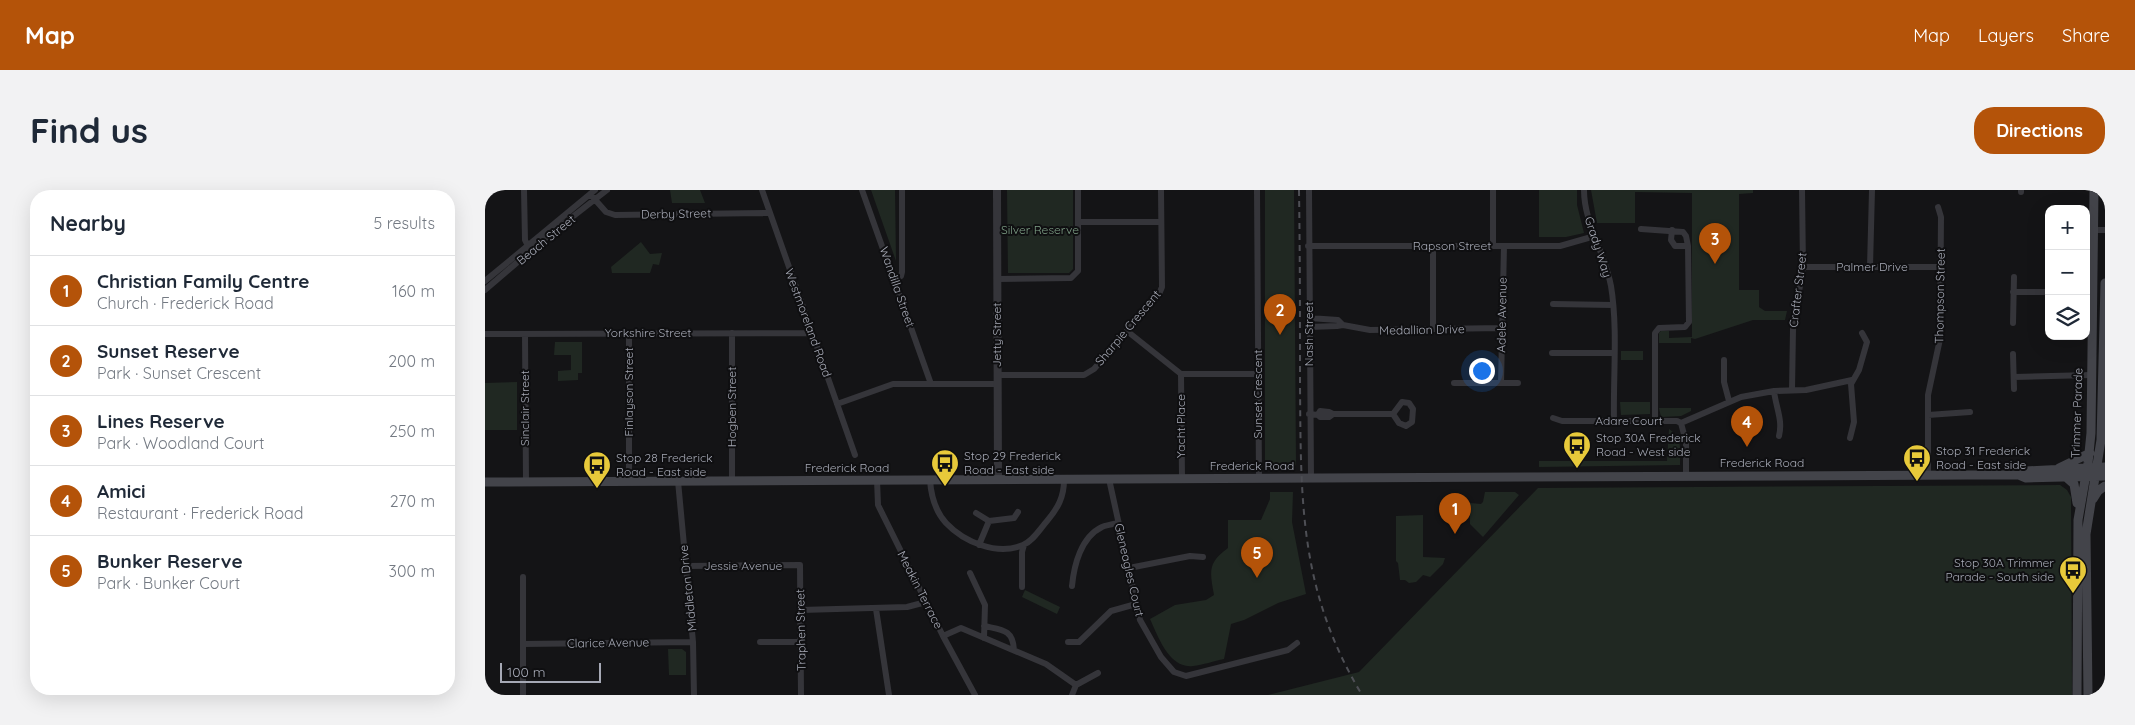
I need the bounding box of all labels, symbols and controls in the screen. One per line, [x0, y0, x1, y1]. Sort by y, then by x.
text: Map [25, 20, 75, 50]
text: Map [1913, 24, 1950, 47]
text: Layers [1978, 24, 2034, 47]
text: Share [2062, 24, 2110, 47]
button: Directions [1974, 107, 2105, 154]
text: Find us [30, 108, 148, 152]
street label: Derby Street [641, 205, 711, 222]
map controls [2045, 205, 2090, 340]
button: + [2045, 205, 2090, 250]
text: Nearby [50, 210, 126, 236]
street label: Beach Street [513, 211, 578, 268]
text: 5 results [374, 213, 435, 233]
street label: Grady Way [1582, 215, 1615, 279]
park label: Silver Reserve [1001, 222, 1079, 237]
pin: 3 [1699, 223, 1731, 264]
street label: Rapson Street [1413, 238, 1491, 253]
street label: Wandilla Street [877, 244, 918, 329]
street label: Thompson Street [1931, 248, 1948, 344]
button: − [2045, 250, 2090, 295]
street label: Crafter Street [1785, 252, 1810, 328]
street label: Palmer Drive [1836, 259, 1908, 274]
street label: Westmoreland Road [782, 266, 835, 379]
text: Christian Family Centre [97, 269, 310, 293]
street label: Adele Avenue [1493, 277, 1510, 353]
text: 1 [63, 281, 69, 301]
text: 160 m [392, 281, 435, 301]
street label: Sharpie Crescent [1092, 287, 1164, 368]
text: Church · Frederick Road [97, 293, 274, 313]
pin: 2 [1264, 294, 1296, 335]
button: layers [2045, 295, 2090, 340]
street label: Nash Street [1301, 302, 1316, 366]
street label: Jetty Street [989, 303, 1004, 367]
street label: Medallion Drive [1379, 321, 1465, 338]
street label: Yorkshire Street [605, 325, 691, 340]
text: Sunset Reserve [97, 339, 240, 363]
street label: Finlayson Street [621, 348, 636, 436]
street label: Sunset Crescent [1250, 350, 1265, 438]
text: 2 [61, 351, 71, 371]
text: 200 m [388, 351, 435, 371]
your location [1469, 358, 1495, 384]
text: Park · Sunset Crescent [97, 363, 261, 383]
street label: Hogben Street [724, 367, 739, 447]
street label: Trimmer Parade [2067, 367, 2086, 458]
street label: Sinclair Street [517, 370, 532, 446]
street label: Yacht Place [1173, 394, 1188, 458]
pin: 4 [1731, 406, 1763, 447]
text: Lines Reserve [97, 409, 225, 433]
street label: Adare Court [1595, 413, 1663, 428]
text: 3 [62, 421, 70, 441]
text: 250 m [389, 421, 435, 441]
bus stop icon: Stop 30A Frederick Road - West side [1562, 430, 1592, 469]
place label: Stop 30A Frederick Road - West side [1596, 430, 1701, 459]
text: Park · Woodland Court [97, 433, 264, 453]
bus stop icon: Stop 31 Frederick Road - East side [1902, 443, 1932, 482]
place label: Stop 31 Frederick Road - East side [1936, 443, 2030, 472]
bus stop icon: Stop 29 Frederick Road - East side [930, 448, 960, 487]
place label: Stop 29 Frederick Road - East side [964, 448, 1061, 477]
bus stop icon: Stop 28 Frederick Road - East side [582, 450, 612, 489]
place label: Stop 28 Frederick Road - East side [616, 450, 713, 479]
street label: Frederick Road [1720, 455, 1804, 470]
street label: Frederick Road [1210, 458, 1294, 473]
street label: Frederick Road [805, 460, 889, 475]
text: Amici [97, 479, 146, 503]
text: 4 [61, 491, 71, 511]
text: 270 m [390, 491, 435, 511]
pin: 1 [1439, 493, 1471, 534]
text: Restaurant · Frederick Road [97, 503, 303, 523]
street label: Gleneagles Court [1111, 522, 1148, 618]
pin: 5 [1241, 537, 1273, 578]
street label: Middleton Drive [675, 544, 699, 632]
street label: Meakin Terrace [894, 548, 947, 631]
text: Bunker Reserve [97, 549, 243, 573]
place label: Stop 30A Trimmer Parade - South side [1945, 555, 2054, 584]
bus stop icon: Stop 30A Trimmer Parade - South side [2058, 555, 2088, 594]
street label: Jessie Avenue [704, 558, 782, 573]
text: 5 [61, 561, 71, 581]
text: 300 m [389, 561, 435, 581]
text: Park · Bunker Court [97, 573, 240, 593]
street label: Traphen Street [792, 589, 809, 671]
street label: Clarice Avenue [567, 634, 650, 651]
scale bar [500, 660, 601, 683]
text: 100 m [507, 663, 545, 681]

